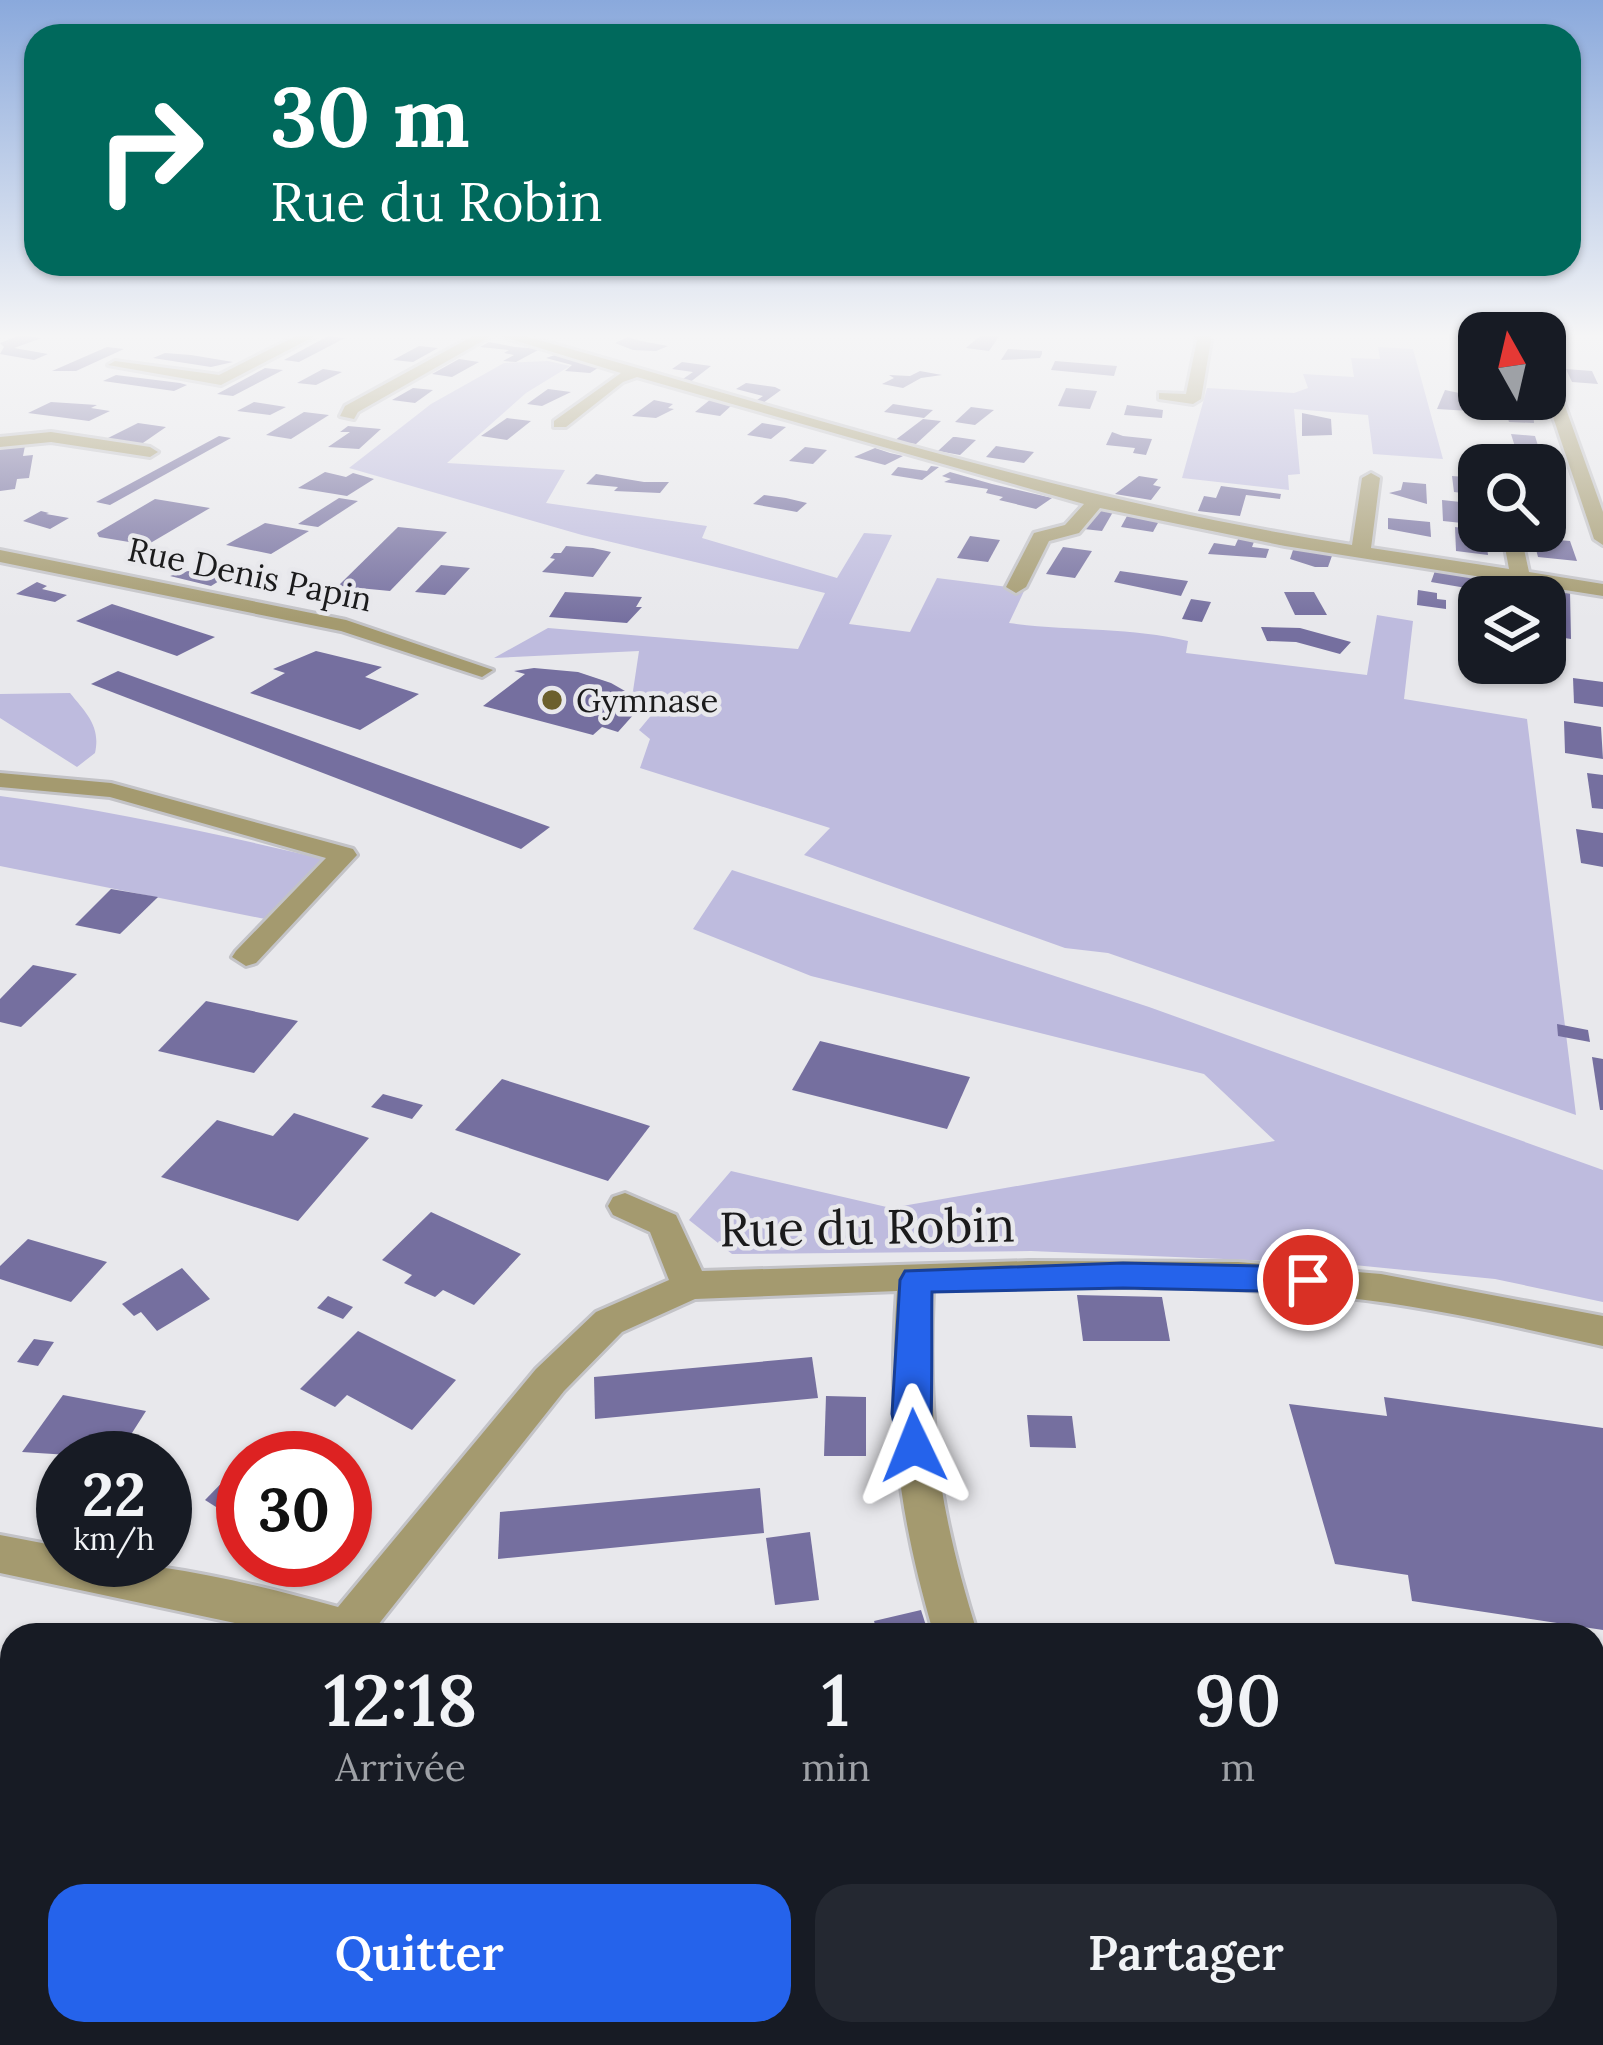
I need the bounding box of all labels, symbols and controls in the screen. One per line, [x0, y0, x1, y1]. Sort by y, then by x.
text: 30 m [270, 62, 470, 170]
icon: right [72, 72, 228, 228]
text: Rue du Robin [270, 167, 603, 236]
north arrow [1458, 312, 1566, 420]
map controls [1458, 312, 1566, 684]
button: search [1458, 444, 1566, 552]
street label: Rue Denis Papin [124, 528, 376, 620]
button: layers [1458, 576, 1566, 684]
place label: Gymnase [576, 679, 718, 721]
marker: Gymnase [539, 687, 565, 713]
street label: Rue du Robin [719, 1193, 1015, 1260]
pin [1257, 1229, 1359, 1331]
icon: arrive [1275, 1247, 1341, 1313]
position arrow [851, 1383, 977, 1509]
speed limit sign: 30 [216, 1431, 372, 1587]
text: 22 [82, 1456, 146, 1532]
text: km/h [73, 1520, 155, 1558]
text: 12:18 [324, 1654, 478, 1746]
text: 1 [822, 1654, 850, 1746]
text: 90 [1194, 1654, 1281, 1746]
text: Arrivée [335, 1742, 466, 1792]
text: min [801, 1742, 871, 1792]
text: m [1220, 1742, 1255, 1792]
button: Quitter [48, 1884, 791, 2022]
button: Partager [815, 1884, 1557, 2022]

